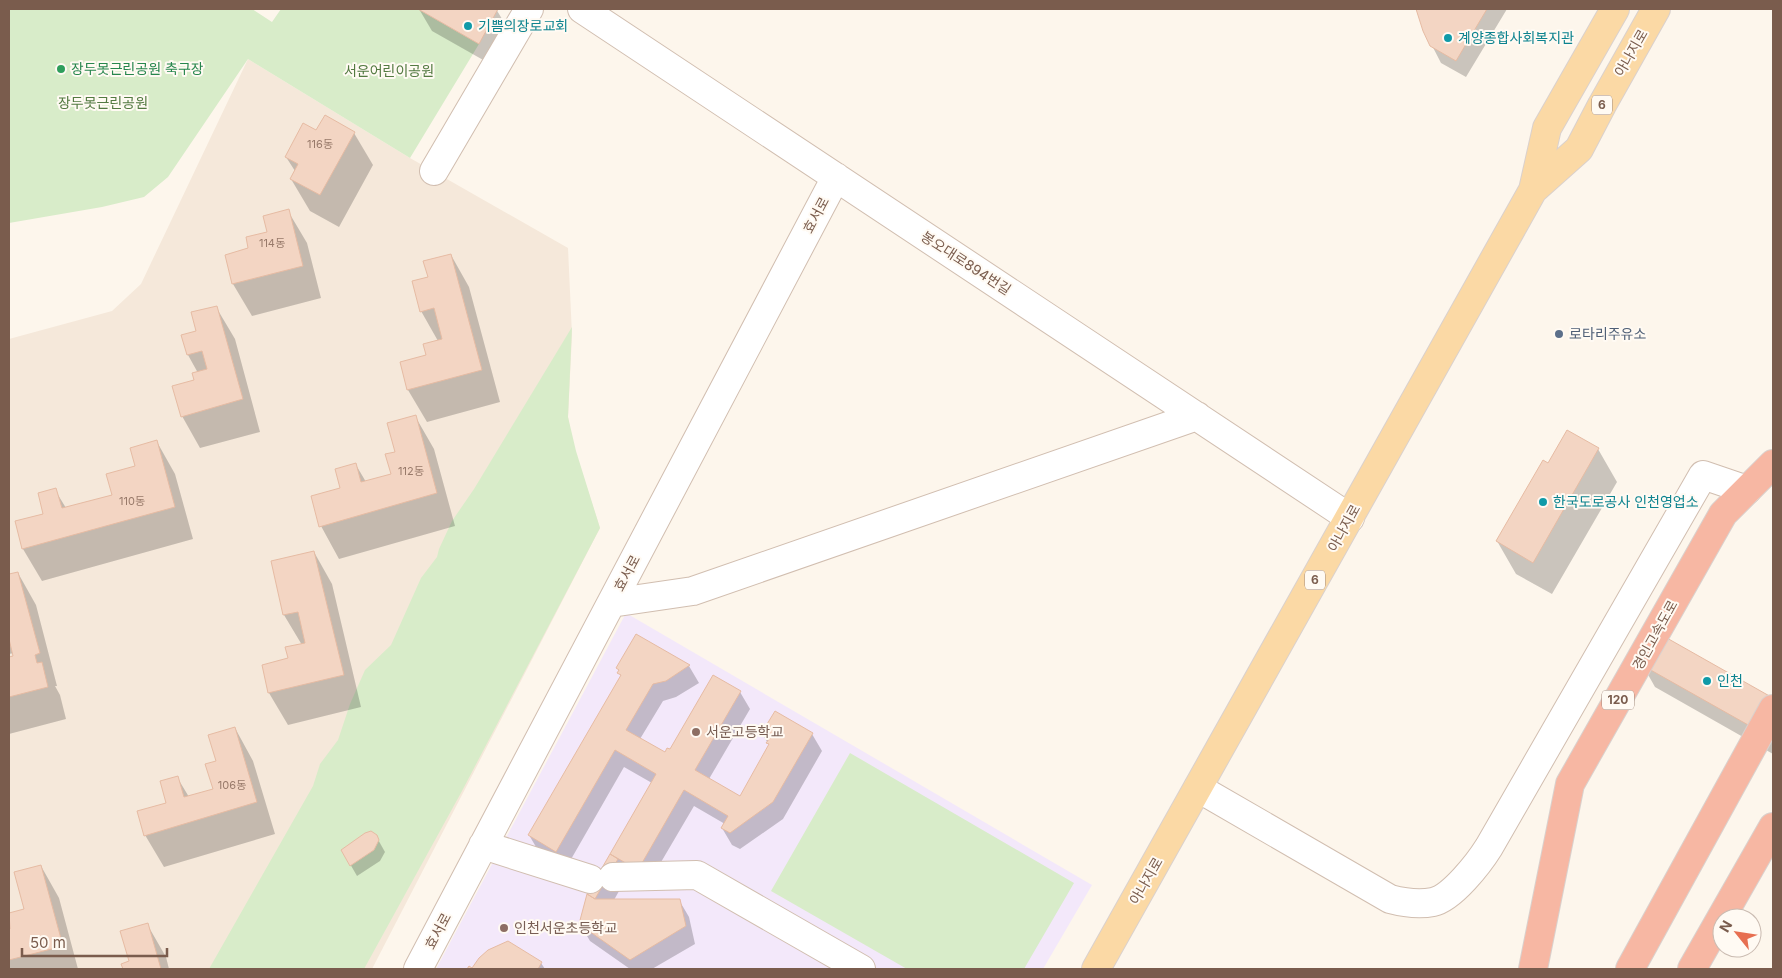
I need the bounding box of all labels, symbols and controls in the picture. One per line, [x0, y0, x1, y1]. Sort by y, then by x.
place label: 기쁨의장로교회 [478, 17, 568, 34]
marker: 기쁨의장로교회 [462, 20, 474, 32]
street label: 아나지로 [1610, 26, 1651, 79]
place label: 계양종합사회복지관 [1458, 29, 1574, 46]
marker: 계양종합사회복지관 [1442, 32, 1454, 44]
place label: 장두못근린공원 축구장 [71, 60, 204, 77]
park label: 서운어린이공원 [344, 62, 434, 79]
marker: 장두못근린공원 축구장 [55, 63, 67, 75]
park label: 장두못근린공원 [58, 94, 148, 111]
road number: 6 [1592, 96, 1612, 114]
house number: 116동 [307, 137, 333, 151]
street label: 효서로 [799, 194, 832, 236]
street label: 봉오대로894번길 [918, 227, 1014, 298]
house number: 114동 [259, 236, 285, 250]
place label: 로타리주유소 [1569, 325, 1646, 342]
marker: 로타리주유소 [1553, 328, 1565, 340]
house number: 112동 [398, 464, 424, 478]
place label: 한국도로공사 인천영업소 [1553, 493, 1699, 510]
house number: 110동 [119, 494, 145, 508]
marker: 한국도로공사 인천영업소 [1537, 496, 1549, 508]
street label: 아나지로 [1324, 501, 1364, 554]
street label: 효서로 [610, 552, 643, 594]
road number: 6 [1305, 570, 1325, 590]
street label: 경인고속도로 [1628, 597, 1681, 673]
place label: 인천 [1717, 672, 1743, 689]
marker: 인천 [1701, 675, 1713, 687]
road number: 120 [1602, 690, 1634, 710]
place label: 서운고등학교 [706, 723, 783, 740]
marker: 서운고등학교 [690, 726, 702, 738]
house number: 106동 [218, 778, 246, 792]
street label: 아나지로 [1125, 854, 1166, 907]
north arrow [1712, 908, 1762, 958]
street label: 효서로 [421, 910, 454, 952]
text: N [1715, 917, 1735, 935]
place label: 인천서운초등학교 [514, 919, 617, 936]
marker: 인천서운초등학교 [498, 922, 510, 934]
scale bar [22, 926, 168, 958]
text: 50 m [30, 933, 66, 952]

